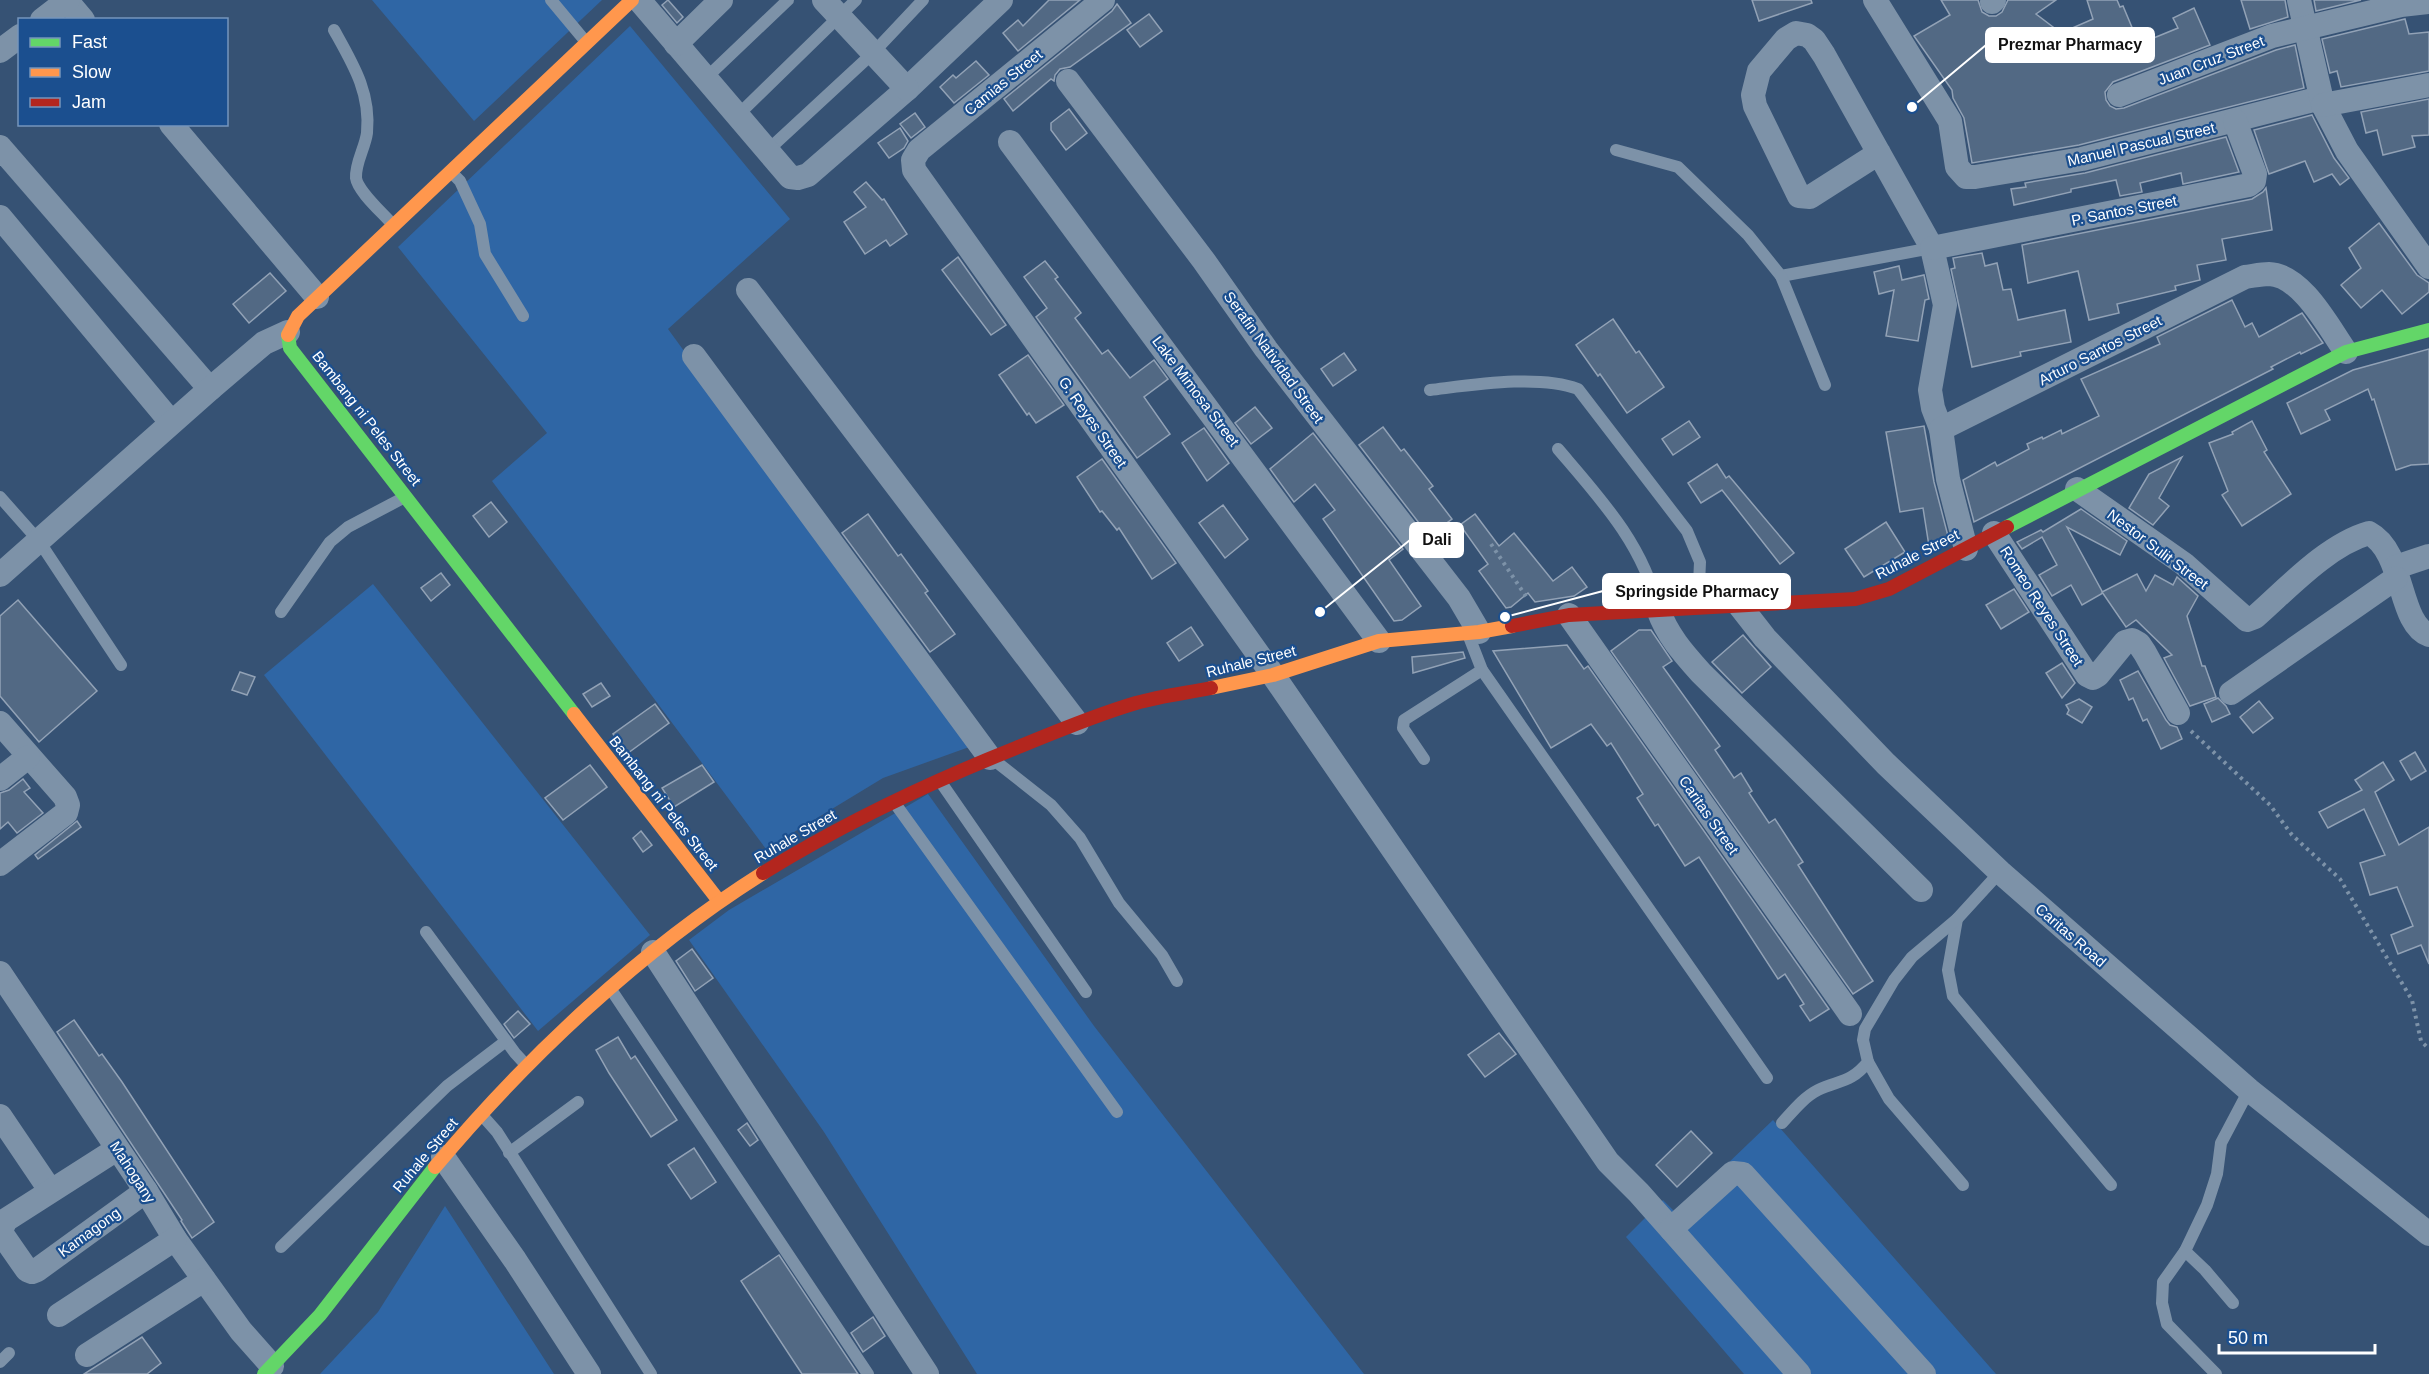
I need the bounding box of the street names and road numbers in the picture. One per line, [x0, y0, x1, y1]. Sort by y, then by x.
street label: Juan Cruz Street [2155, 32, 2267, 88]
street label: Camias Street [961, 45, 1046, 119]
street label: Manuel Pascual Street [2066, 119, 2217, 169]
street label: P. Santos Street [2070, 191, 2179, 229]
street label: Serafin Natividad Street [1221, 288, 1328, 427]
street label: Arturo Santos Street [2036, 311, 2165, 388]
street label: Lake Mimosa Street [1149, 333, 1243, 450]
street label: Bambang ni Peles Street [309, 347, 425, 489]
street label: G. Reyes Street [1055, 373, 1131, 471]
street label: Nestor Sulit Street [2104, 506, 2212, 593]
street label: Ruhale Street [1872, 525, 1962, 582]
street label: Romeo Reyes Street [1997, 543, 2087, 670]
street label: Ruhale Street [1204, 641, 1298, 680]
street label: Bambang ni Peles Street [606, 732, 722, 874]
street label: Caritas Street [1676, 773, 1743, 858]
street label: Ruhale Street [751, 805, 840, 866]
street label: Caritas Road [2032, 900, 2110, 970]
street label: Ruhale Street [389, 1114, 462, 1196]
street label: Mahogany [107, 1138, 159, 1206]
street label: Kamagong [55, 1204, 123, 1260]

